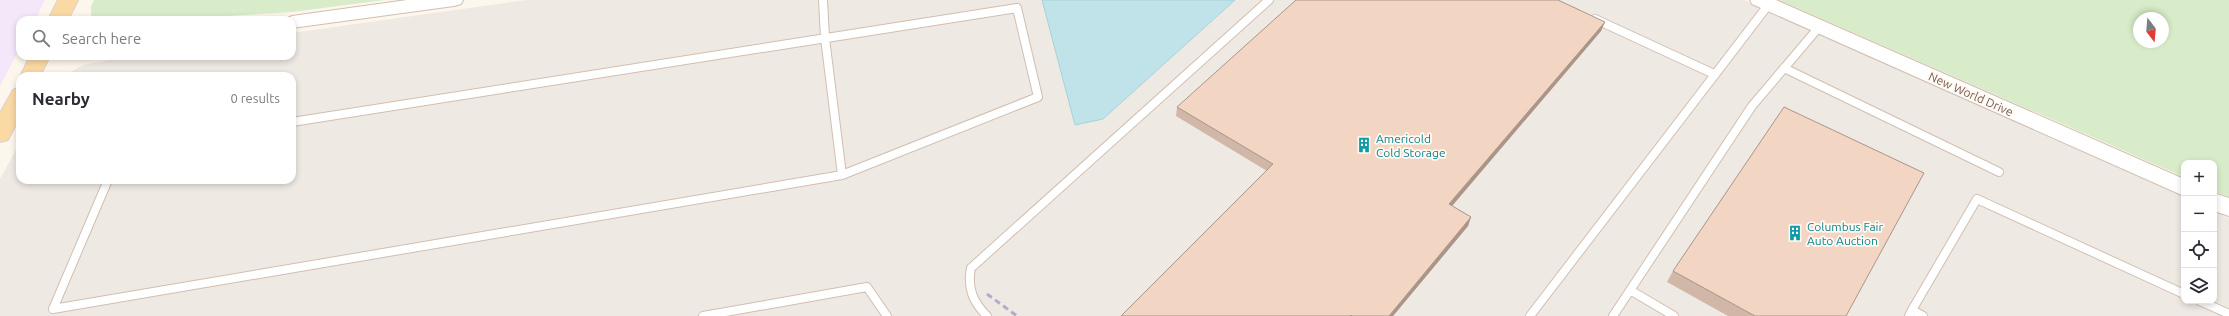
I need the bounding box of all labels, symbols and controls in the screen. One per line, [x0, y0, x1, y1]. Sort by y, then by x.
north arrow [2133, 12, 2169, 48]
search box [16, 16, 296, 60]
icon: search [30, 27, 52, 49]
text: Search here [62, 30, 141, 47]
street label: New World Drive [1927, 70, 2015, 118]
text: Nearby [32, 89, 90, 108]
text: 0 results [230, 91, 280, 105]
place label: Americold Cold Storage [1376, 132, 1446, 159]
building icon: Americold Cold Storage [1355, 136, 1373, 154]
map controls [2181, 160, 2217, 304]
button: + [2181, 160, 2217, 196]
button: − [2181, 196, 2217, 232]
place label: Columbus Fair Auto Auction [1807, 220, 1883, 247]
building icon: Columbus Fair Auto Auction [1786, 224, 1804, 242]
button: locate [2181, 232, 2217, 268]
button: layers [2181, 268, 2217, 304]

